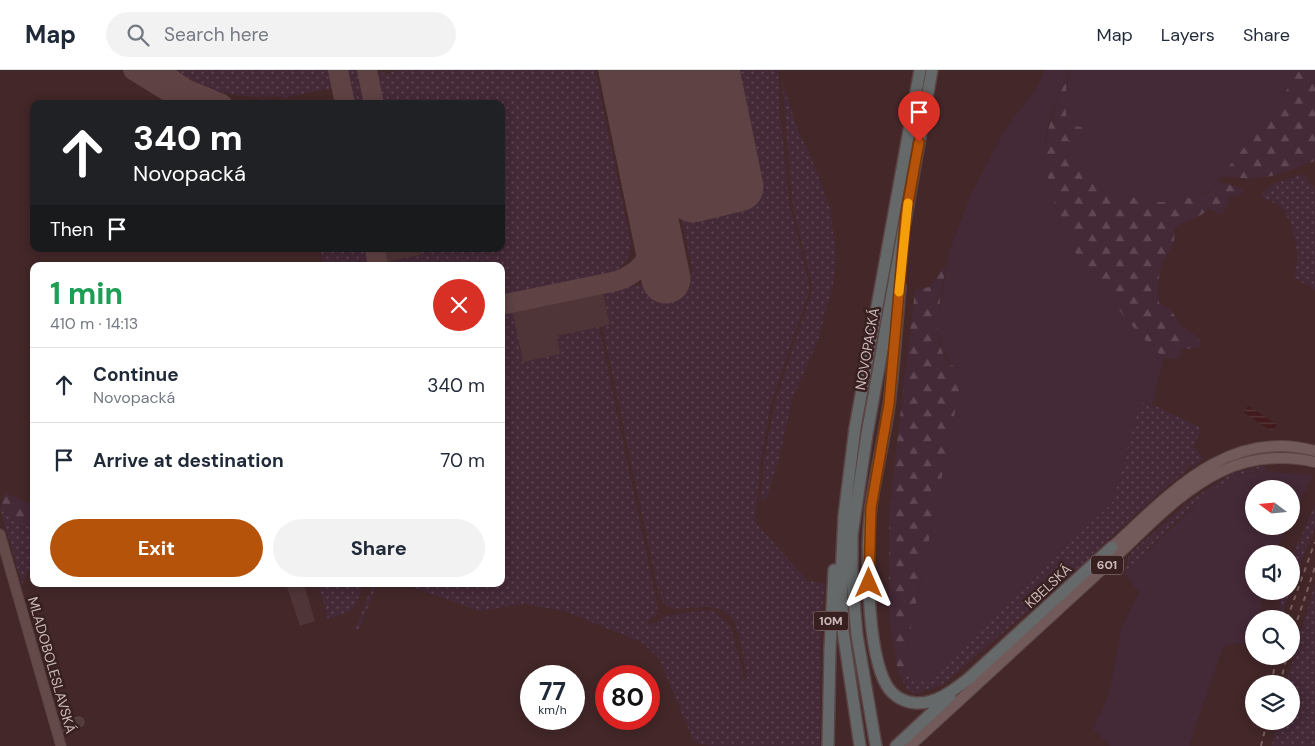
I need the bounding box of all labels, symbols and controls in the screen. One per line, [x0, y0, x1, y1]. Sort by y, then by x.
search box [106, 12, 456, 57]
text: Map [25, 19, 76, 50]
icon: search [124, 21, 152, 49]
text: Search here [164, 22, 269, 47]
text: Map [1097, 23, 1133, 47]
text: Layers [1161, 23, 1215, 47]
text: Share [1243, 23, 1290, 47]
pin [898, 91, 940, 142]
icon: arrive [905, 98, 933, 126]
text: 340 m [133, 115, 243, 161]
icon: ahead [50, 120, 115, 185]
text: Novopacká [133, 159, 246, 188]
icon: arrive [103, 215, 131, 243]
text: Then [50, 217, 93, 242]
text: 1 min [50, 274, 123, 313]
button: close [433, 279, 485, 331]
street label: NOVOPACKÁ [851, 307, 883, 391]
text: 410 m · 14:13 [50, 313, 138, 334]
text: Continue [93, 362, 179, 387]
icon: ahead [50, 371, 78, 399]
text: 340 m [427, 373, 485, 398]
text: Novopacká [93, 387, 175, 408]
icon: arrive [50, 446, 78, 474]
text: Arrive at destination [93, 448, 284, 473]
text: 70 m [440, 448, 485, 473]
north arrow [1245, 480, 1300, 535]
map controls [1245, 480, 1300, 730]
button: Exit [50, 519, 263, 577]
button: Share [273, 519, 485, 577]
button: sound [1245, 545, 1300, 600]
position arrow [842, 556, 894, 608]
road number: 601 [1091, 556, 1123, 574]
street label: KBELSKÁ [1021, 560, 1075, 612]
street label: MLADOBOLESLAVSKÁ [24, 595, 80, 735]
button: search [1245, 610, 1300, 665]
road number: 10M [814, 612, 848, 630]
speed limit sign: 80 [595, 665, 660, 730]
text: 77 [539, 675, 566, 708]
button: layers [1245, 675, 1300, 730]
text: km/h [538, 702, 567, 718]

